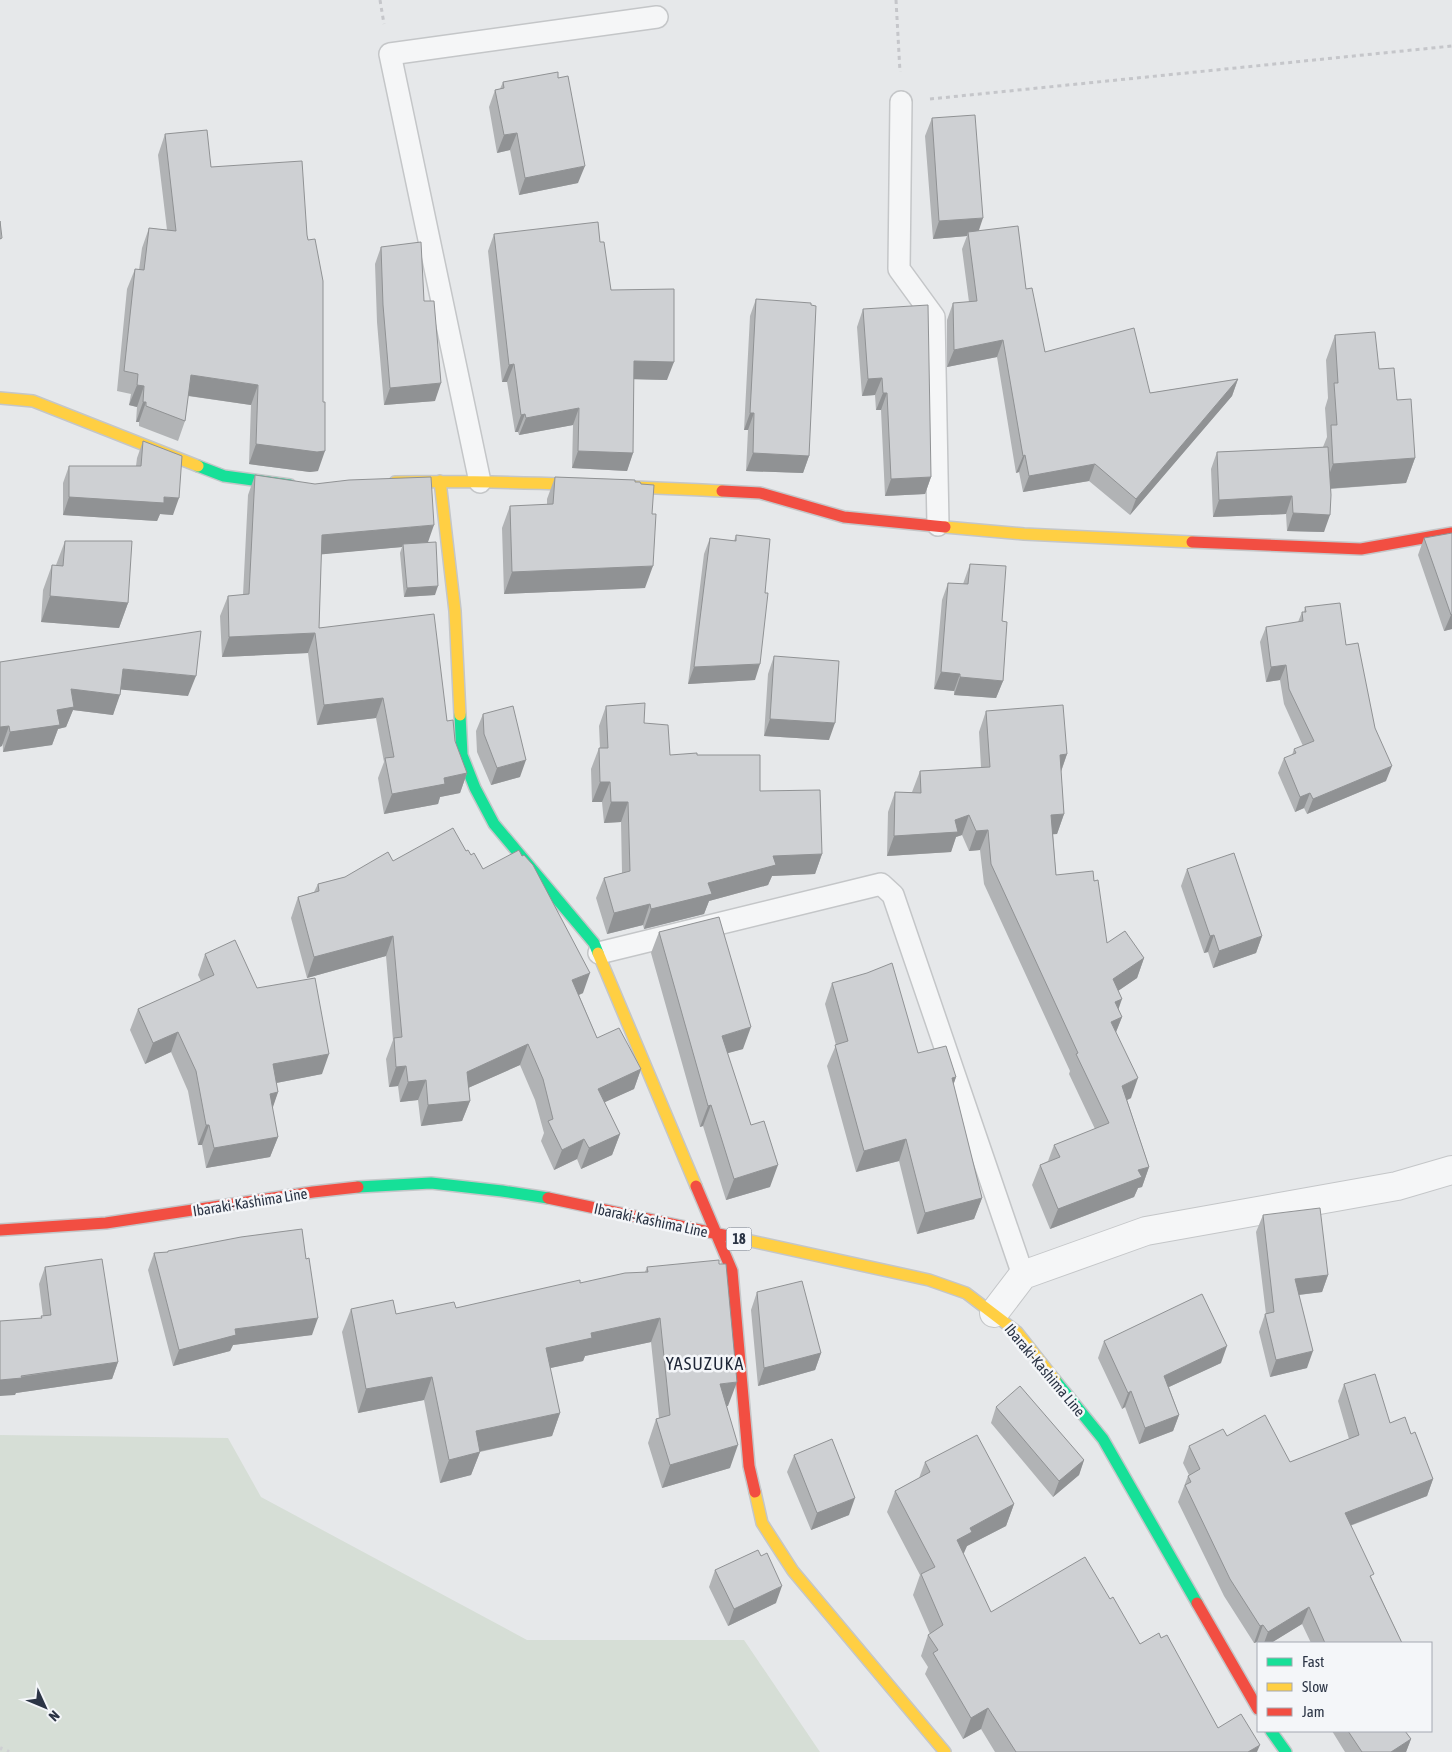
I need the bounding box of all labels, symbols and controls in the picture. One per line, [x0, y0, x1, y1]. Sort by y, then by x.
street label: Ibaraki-Kashima Line [192, 1185, 309, 1219]
street label: Ibaraki-Kashima Line [593, 1200, 709, 1240]
road number: 18 [726, 1228, 752, 1250]
street label: Ibaraki-Kashima Line [1001, 1320, 1089, 1420]
district label: YASUZUKA [666, 1353, 744, 1374]
legend [1257, 1642, 1432, 1732]
text: Fast [1302, 1653, 1324, 1670]
text: Slow [1302, 1678, 1328, 1695]
north arrow [20, 1682, 70, 1732]
text: Jam [1302, 1703, 1325, 1720]
text: N [46, 1708, 63, 1725]

